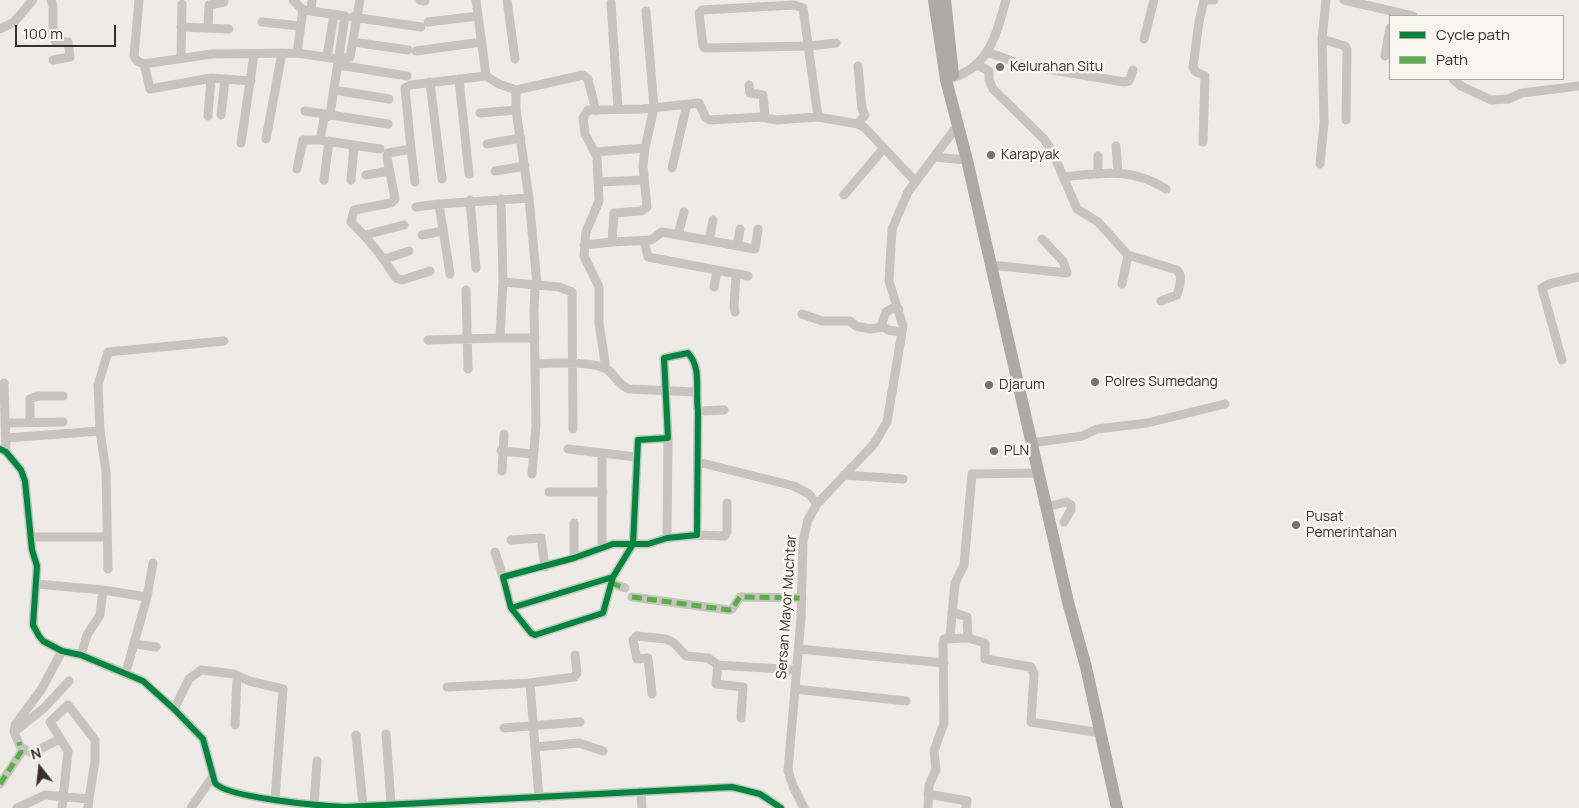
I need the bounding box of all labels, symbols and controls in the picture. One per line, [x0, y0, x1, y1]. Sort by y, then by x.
scale bar [18, 15, 119, 47]
legend [1389, 15, 1564, 80]
text: 100 m [23, 23, 63, 44]
text: Cycle path [1436, 24, 1510, 45]
text: Path [1436, 49, 1468, 70]
place label: Kelurahan Situ [1010, 59, 1103, 75]
marker: Kelurahan Situ [994, 61, 1006, 73]
place label: Karapyak [1001, 147, 1059, 163]
marker: Karapyak [985, 149, 997, 161]
place label: Polres Sumedang [1105, 374, 1218, 390]
marker: Polres Sumedang [1089, 376, 1101, 388]
place label: Djarum [999, 377, 1045, 393]
marker: Djarum [983, 379, 995, 391]
place label: PLN [1004, 443, 1029, 459]
marker: PLN [988, 445, 1000, 457]
place label: Pusat Pemerintahan [1306, 509, 1397, 542]
marker: Pusat Pemerintahan [1290, 519, 1302, 531]
street label: Sersan Mayor Muchtar [774, 534, 800, 680]
north arrow [15, 743, 65, 793]
text: N [28, 743, 43, 764]

